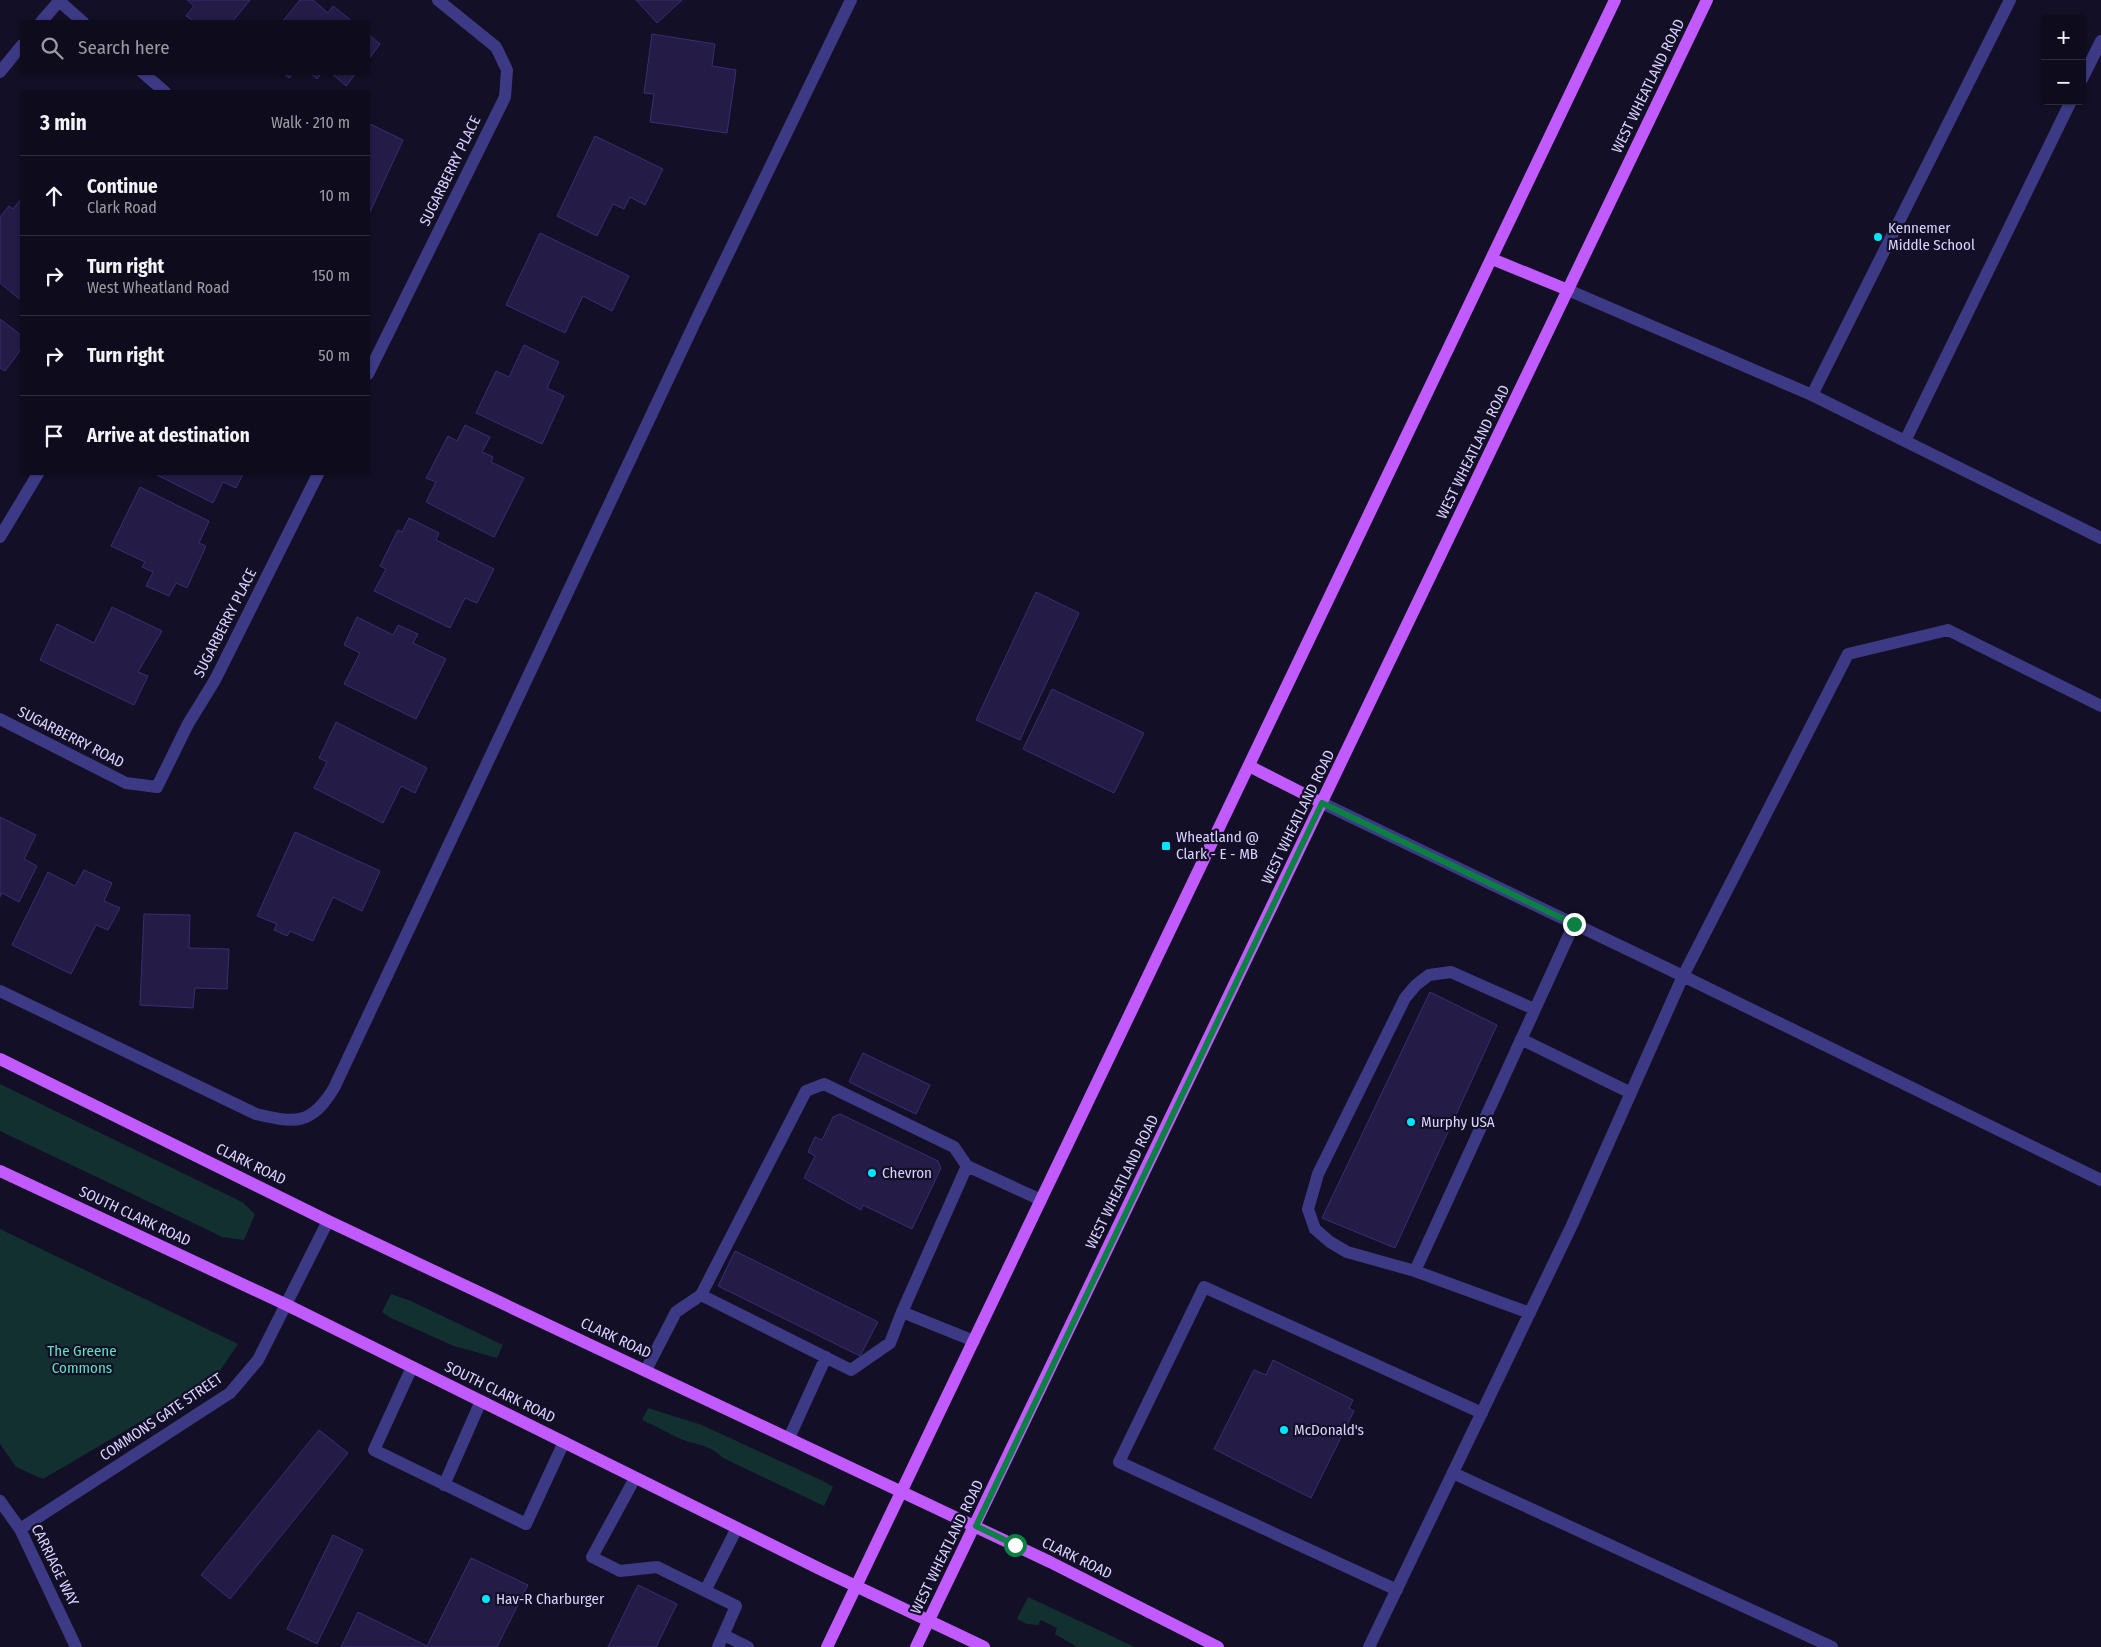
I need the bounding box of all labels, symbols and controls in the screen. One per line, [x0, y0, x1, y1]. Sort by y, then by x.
map controls [2041, 15, 2086, 105]
button: + [2041, 15, 2086, 60]
street label: WEST WHEATLAND ROAD [1608, 16, 1688, 156]
search box [20, 20, 370, 75]
icon: search [38, 34, 66, 62]
text: Search here [78, 36, 170, 59]
button: − [2041, 60, 2086, 105]
text: 3 min [40, 110, 87, 136]
text: Walk · 210 m [271, 113, 350, 132]
street label: SUGARBERRY PLACE [416, 113, 484, 229]
text: Continue [87, 175, 158, 198]
icon: ahead [40, 182, 68, 210]
text: 10 m [319, 186, 350, 205]
text: Clark Road [87, 198, 157, 217]
place label: Kennemer Middle School [1888, 219, 1975, 254]
marker: Kennemer Middle School [1872, 231, 1884, 243]
text: Turn right [87, 255, 164, 278]
icon: right [40, 262, 68, 290]
text: 150 m [312, 266, 350, 285]
text: West Wheatland Road [87, 278, 230, 297]
icon: right [40, 342, 68, 370]
text: Turn right [87, 344, 164, 367]
text: 50 m [318, 346, 350, 365]
street label: WEST WHEATLAND ROAD [1433, 382, 1513, 522]
icon: arrive [40, 422, 68, 450]
text: Arrive at destination [87, 424, 250, 447]
street label: SUGARBERRY PLACE [190, 565, 260, 681]
street label: SUGARBERRY ROAD [15, 702, 127, 772]
street label: WEST WHEATLAND ROAD [1258, 747, 1338, 887]
place label: Wheatland @ Clark - E - MB [1176, 828, 1259, 863]
marker: Wheatland @ Clark - E - MB [1160, 840, 1172, 852]
route end [1563, 913, 1586, 936]
street label: WEST WHEATLAND ROAD [1082, 1112, 1162, 1252]
place label: Murphy USA [1421, 1113, 1495, 1131]
marker: Murphy USA [1405, 1116, 1417, 1128]
street label: CLARK ROAD [213, 1139, 289, 1189]
place label: Chevron [882, 1164, 932, 1182]
marker: Chevron [866, 1167, 878, 1179]
street label: SOUTH CLARK ROAD [76, 1182, 194, 1250]
street label: CLARK ROAD [578, 1314, 654, 1362]
park label: The Greene Commons [47, 1342, 117, 1377]
street label: SOUTH CLARK ROAD [442, 1357, 558, 1427]
street label: COMMONS GATE STREET [96, 1369, 226, 1465]
place label: McDonald's [1294, 1421, 1364, 1439]
marker: McDonald's [1278, 1424, 1290, 1436]
street label: WEST WHEATLAND ROAD [907, 1477, 987, 1617]
street label: CARRIAGE WAY [28, 1521, 83, 1609]
street label: CLARK ROAD [1039, 1533, 1115, 1583]
route start [1004, 1534, 1027, 1557]
place label: Hav-R Charburger [496, 1590, 605, 1608]
marker: Hav-R Charburger [480, 1593, 492, 1605]

